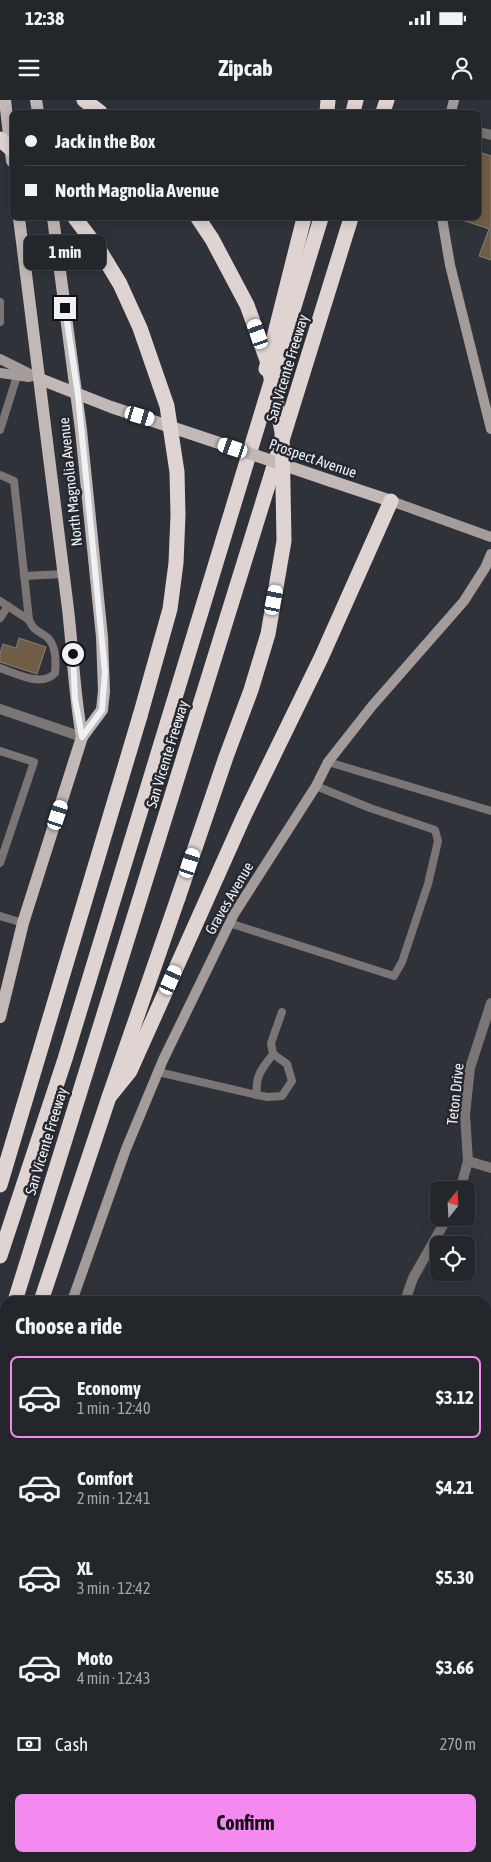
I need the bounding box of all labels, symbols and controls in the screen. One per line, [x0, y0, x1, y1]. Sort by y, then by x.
text: 12:38 [25, 7, 64, 29]
icon: menu [15, 54, 43, 82]
icon: person [448, 54, 476, 82]
text: Zipcab [218, 55, 273, 81]
text: Jack in the Box [55, 130, 155, 152]
text: North Magnolia Avenue [55, 179, 219, 201]
callout: 1 min [24, 236, 106, 270]
text: 1 min [49, 243, 81, 261]
route end [54, 297, 76, 319]
street label: San Vicente Freeway [263, 312, 311, 424]
car [246, 317, 269, 351]
car [123, 404, 156, 428]
street label: North Magnolia Avenue [55, 416, 85, 547]
street label: Prospect Avenue [267, 435, 359, 481]
car [216, 436, 249, 460]
car [263, 584, 284, 616]
route start [62, 643, 84, 665]
street label: San Vicente Freeway [143, 698, 191, 810]
car [46, 798, 69, 832]
car [178, 846, 201, 880]
street label: Graves Avenue [201, 859, 257, 937]
car [158, 963, 183, 997]
street label: Teton Drive [443, 1062, 467, 1126]
street label: San Vicente Freeway [22, 1085, 70, 1197]
north arrow [430, 1181, 475, 1226]
map controls [430, 1181, 475, 1281]
button: locate [430, 1236, 475, 1281]
text: Choose a ride [15, 1313, 122, 1339]
icon: car [17, 1375, 62, 1420]
text: Economy [77, 1377, 141, 1399]
text: $3.12 [436, 1386, 474, 1408]
text: 1 min · 12:40 [77, 1399, 150, 1417]
icon: car [17, 1465, 62, 1510]
text: Comfort [77, 1467, 133, 1489]
text: $4.21 [436, 1476, 474, 1498]
text: 2 min · 12:41 [77, 1489, 150, 1507]
icon: car [17, 1555, 62, 1600]
text: XL [77, 1557, 93, 1579]
text: $5.30 [436, 1566, 474, 1588]
text: 3 min · 12:42 [77, 1579, 150, 1597]
icon: car [17, 1645, 62, 1690]
text: Moto [77, 1647, 113, 1669]
text: $3.66 [436, 1656, 474, 1678]
text: 4 min · 12:43 [77, 1669, 150, 1687]
icon: cash [15, 1730, 43, 1758]
text: Cash [55, 1733, 88, 1755]
text: 270 m [440, 1735, 476, 1753]
button: Confirm [15, 1794, 476, 1852]

